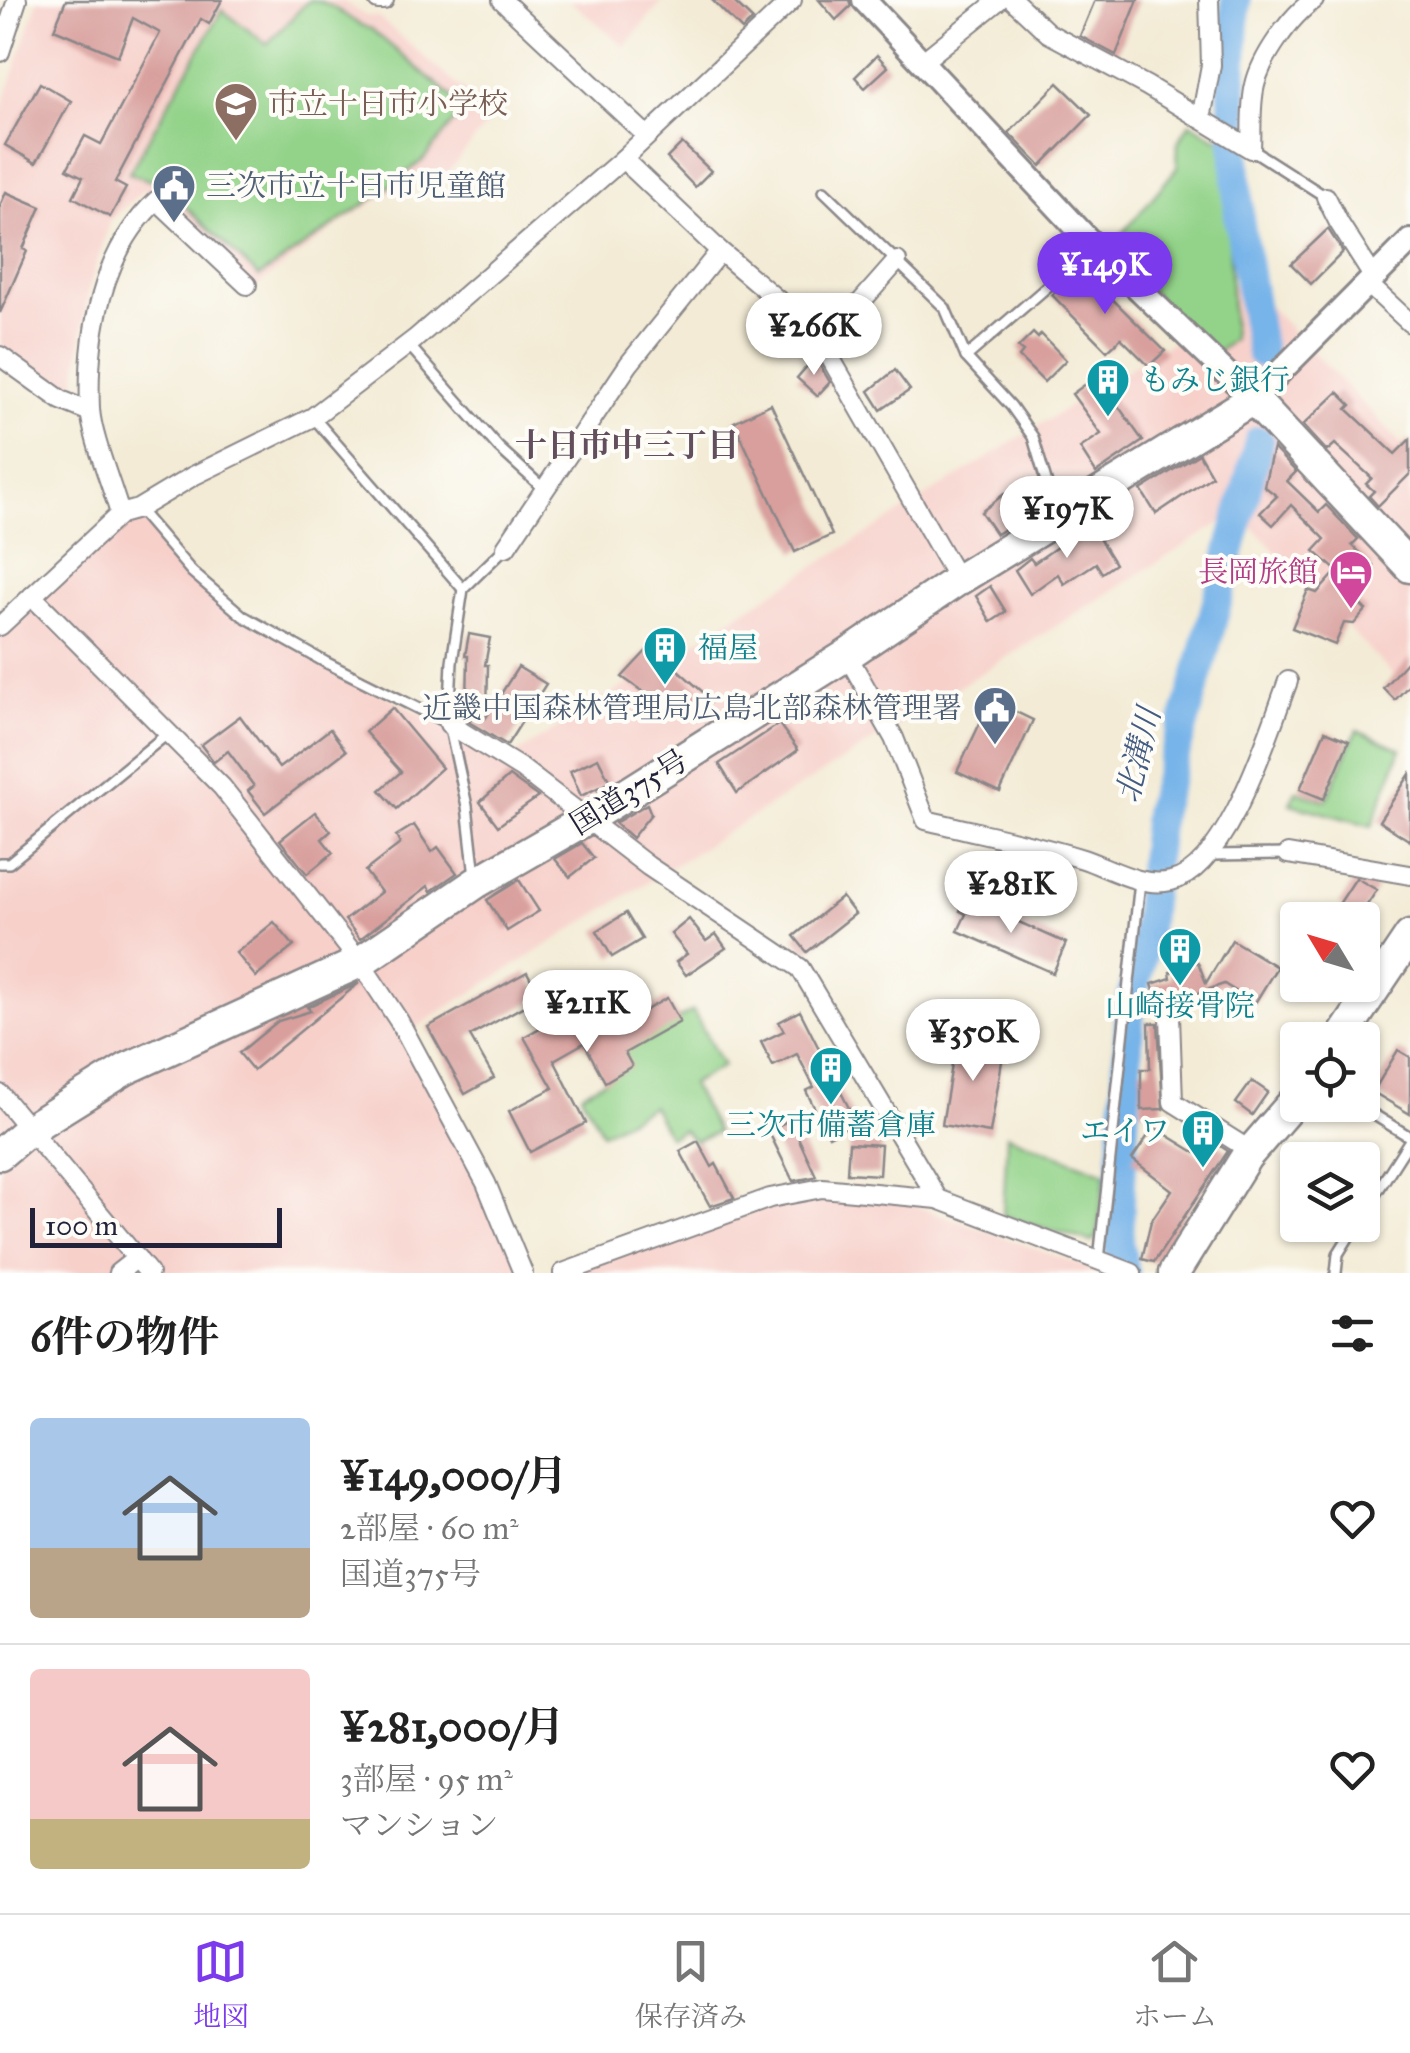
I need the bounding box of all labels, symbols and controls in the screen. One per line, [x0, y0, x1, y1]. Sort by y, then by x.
school or university icon: 市立十日市小学校 [213, 81, 259, 142]
place label: 市立十日市小学校 [268, 86, 508, 122]
public building icon: 三次市立十日市児童館 [151, 163, 197, 224]
place label: 三次市立十日市児童館 [206, 168, 506, 204]
pin: ¥149K [1035, 232, 1175, 317]
text: ¥149K [1059, 245, 1151, 284]
pin: ¥266K [744, 293, 884, 378]
text: ¥266K [768, 306, 860, 345]
building icon: もみじ銀行 [1085, 357, 1131, 418]
place label: もみじ銀行 [1140, 362, 1290, 398]
district label: 十日市中三丁目 [515, 426, 739, 465]
pin: ¥197K [997, 476, 1137, 561]
text: ¥197K [1022, 489, 1112, 528]
hotel icon: 長岡旅館 [1328, 549, 1374, 610]
place label: 長岡旅館 [1198, 554, 1318, 590]
building icon: 福屋 [642, 625, 688, 686]
place label: 福屋 [698, 630, 758, 666]
public building icon: 近畿中国森林管理局広島北部森林管理署 [972, 685, 1018, 746]
place label: 近畿中国森林管理局広島北部森林管理署 [422, 690, 962, 726]
water label: 北溝川 [1108, 701, 1170, 806]
street label: 国道375号 [564, 742, 694, 842]
pin: ¥281K [941, 851, 1081, 936]
text: ¥281K [966, 864, 1056, 903]
north arrow [1280, 902, 1380, 1002]
map controls [1280, 902, 1380, 1242]
building icon: 山崎接骨院 [1157, 926, 1203, 987]
pin: ¥211K [517, 970, 657, 1055]
text: ¥211K [545, 983, 629, 1022]
place label: 山崎接骨院 [1105, 988, 1255, 1024]
pin: ¥350K [903, 999, 1043, 1084]
text: ¥350K [928, 1012, 1018, 1051]
button: locate [1280, 1022, 1380, 1122]
building icon: 三次市備蓄倉庫 [808, 1045, 854, 1106]
place label: 三次市備蓄倉庫 [726, 1107, 936, 1143]
building icon: エイワ [1180, 1108, 1226, 1169]
place label: エイワ [1080, 1113, 1170, 1149]
button: layers [1280, 1142, 1380, 1242]
scale bar [30, 1203, 282, 1248]
text: 100 m [45, 1208, 118, 1243]
icon: filters [1325, 1306, 1380, 1361]
text: 6件の物件 [30, 1311, 220, 1363]
text: ¥149,000/月 [340, 1450, 568, 1502]
icon: home [110, 1458, 230, 1578]
icon: heart [1325, 1491, 1380, 1546]
text: 2部屋 · 60 m² [340, 1509, 519, 1548]
text: 国道375号 [340, 1555, 481, 1594]
text: ¥281,000/月 [340, 1701, 565, 1753]
icon: home [110, 1709, 230, 1829]
icon: heart [1325, 1742, 1380, 1797]
text: 3部屋 · 95 m² [340, 1760, 513, 1799]
text: マンション [340, 1806, 499, 1845]
tab: 地図 [193, 1934, 249, 2034]
tab: 保存済み [635, 1934, 747, 2034]
tab: ホーム [1133, 1934, 1217, 2034]

